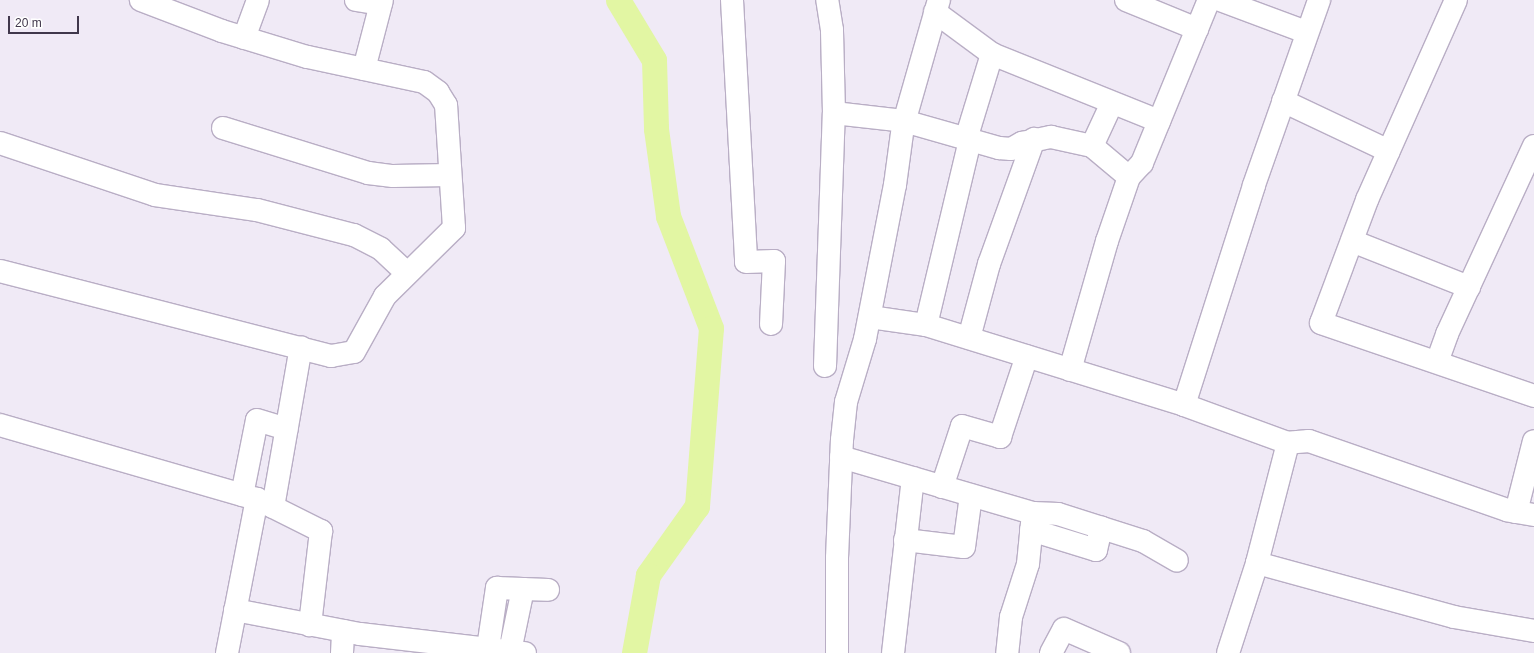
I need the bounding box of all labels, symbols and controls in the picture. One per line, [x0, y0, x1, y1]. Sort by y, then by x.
scale bar [10, 8, 81, 34]
text: 20 m [15, 16, 42, 30]

